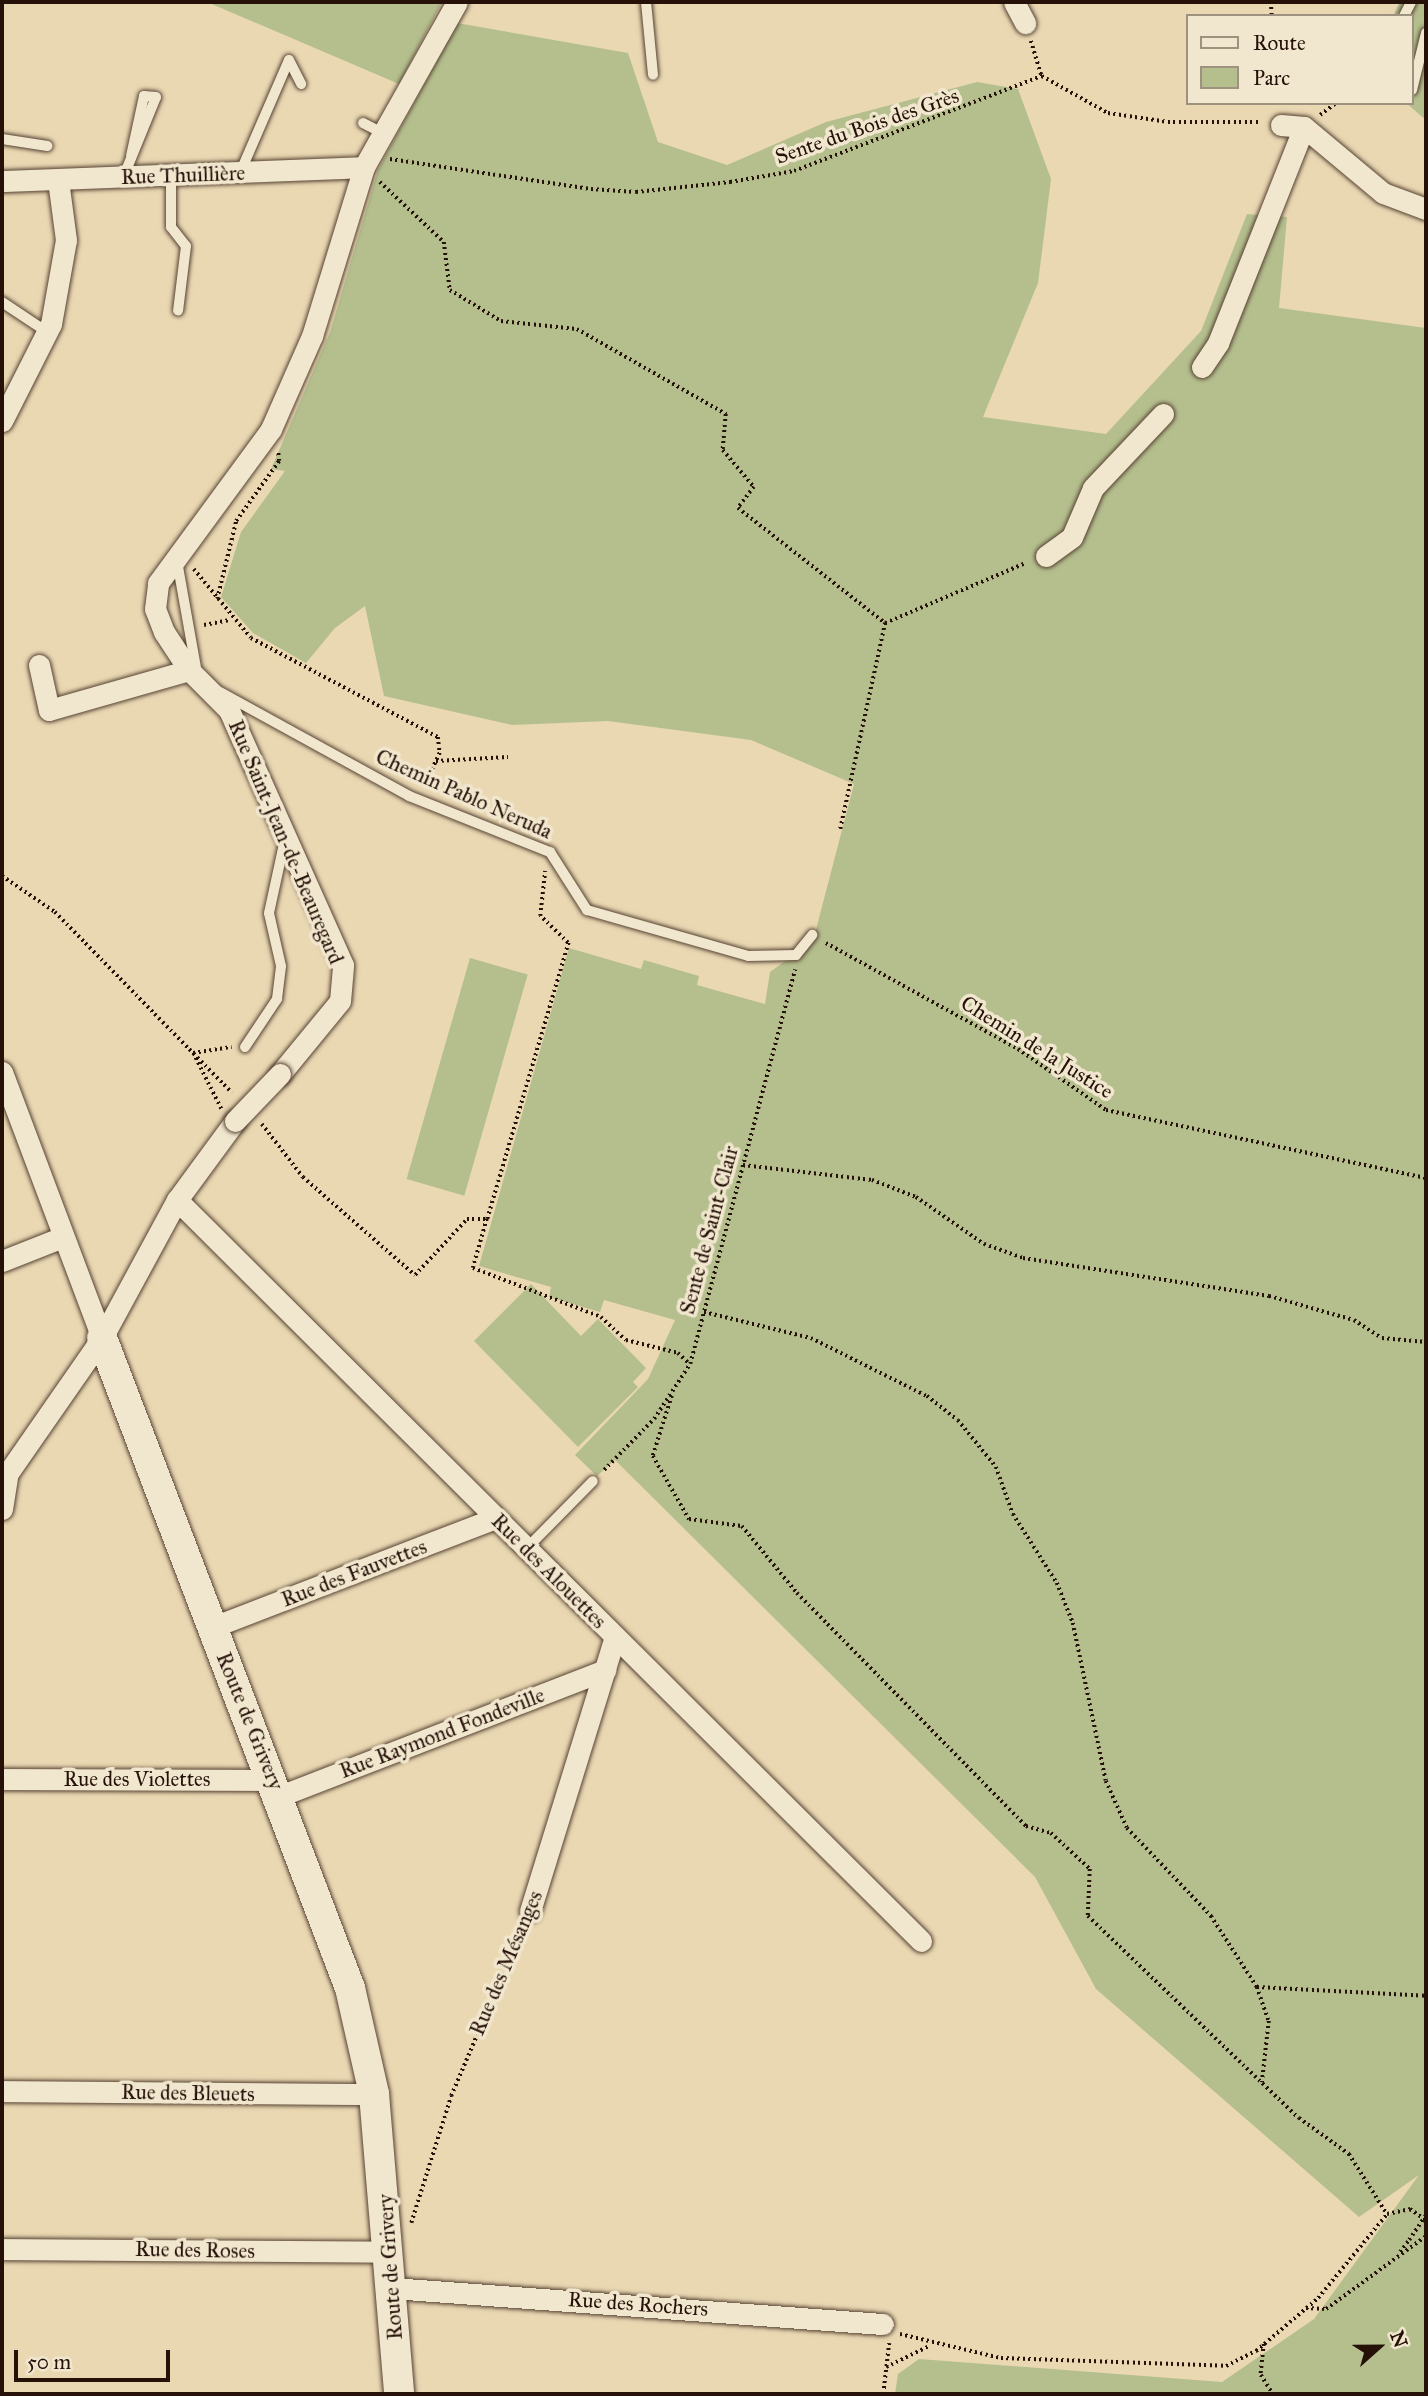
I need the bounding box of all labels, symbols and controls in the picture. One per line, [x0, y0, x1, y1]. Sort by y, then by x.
legend [1186, 14, 1414, 105]
text: Route [1253, 30, 1306, 56]
text: Parc [1253, 65, 1290, 91]
street label: Sente du Bois des Grès [772, 83, 962, 169]
street label: Rue Thuillière [120, 160, 246, 190]
street label: Rue Saint-Jean-de-Beauregard [223, 716, 349, 968]
street label: Chemin Pablo Neruda [372, 744, 556, 844]
street label: Chemin de la Justice [956, 990, 1118, 1104]
street label: Sente de Saint-Clair [674, 1143, 744, 1317]
street label: Rue des Alouettes [486, 1508, 612, 1634]
street label: Rue des Fauvettes [278, 1534, 430, 1612]
street label: Route de Grivery [211, 1649, 289, 1793]
street label: Rue Raymond Fondeville [336, 1682, 548, 1784]
street label: Rue des Violettes [63, 1766, 211, 1792]
street label: Rue des Mésanges [464, 1887, 548, 2039]
street label: Rue des Bleuets [121, 2079, 255, 2107]
street label: Route de Grivery [372, 2193, 408, 2341]
street label: Rue des Roses [135, 2236, 255, 2264]
street label: Rue des Rochers [567, 2287, 709, 2321]
north arrow [1344, 2312, 1414, 2382]
text: N [1385, 2328, 1413, 2351]
scale bar [18, 2336, 173, 2380]
text: 50 m [27, 2349, 71, 2375]

